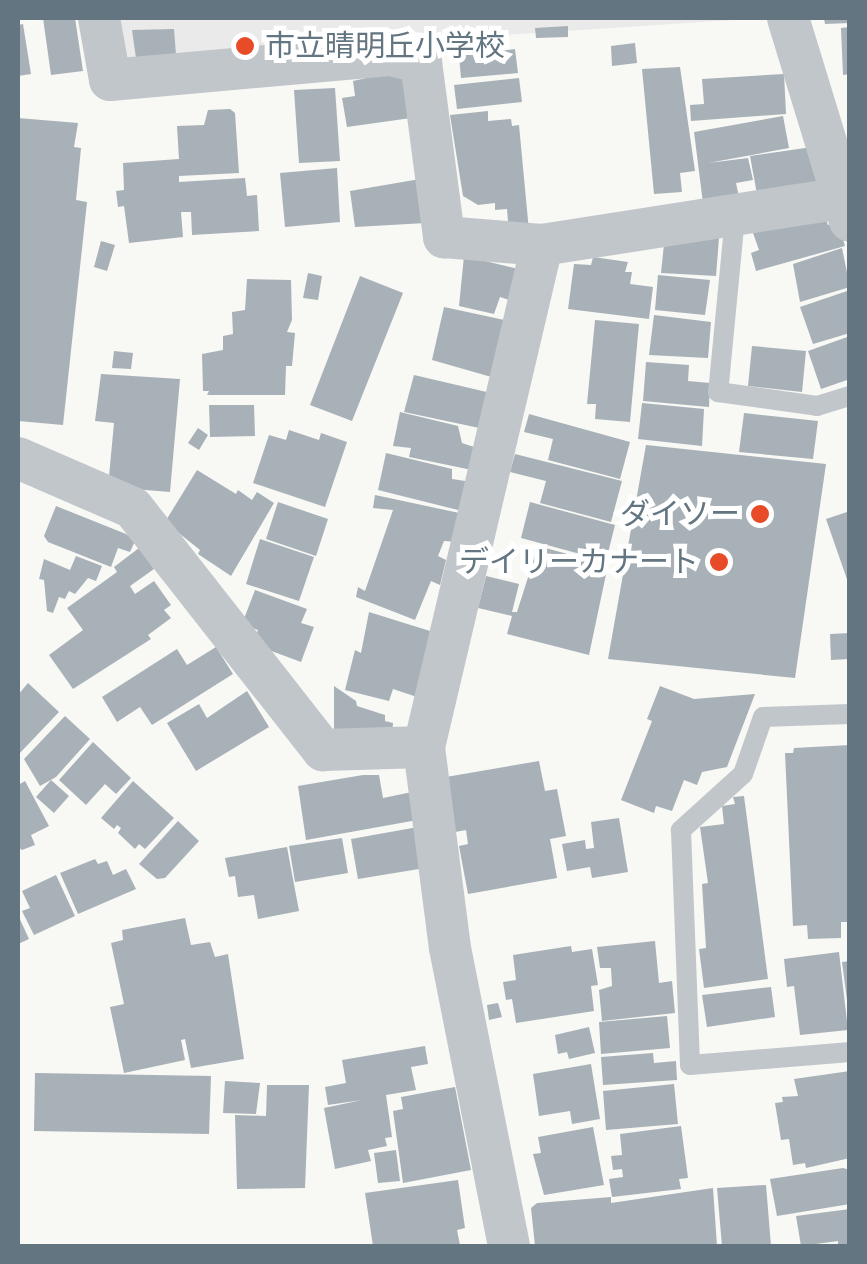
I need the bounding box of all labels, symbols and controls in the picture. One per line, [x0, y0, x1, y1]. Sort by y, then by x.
place label: 市立晴明丘小学校 [265, 28, 505, 64]
marker: 市立晴明丘小学校 [234, 35, 256, 57]
place label: ダイソー [620, 496, 740, 532]
marker: ダイソー [749, 503, 771, 525]
place label: デイリーカナート [459, 544, 699, 580]
marker: デイリーカナート [708, 551, 730, 573]

